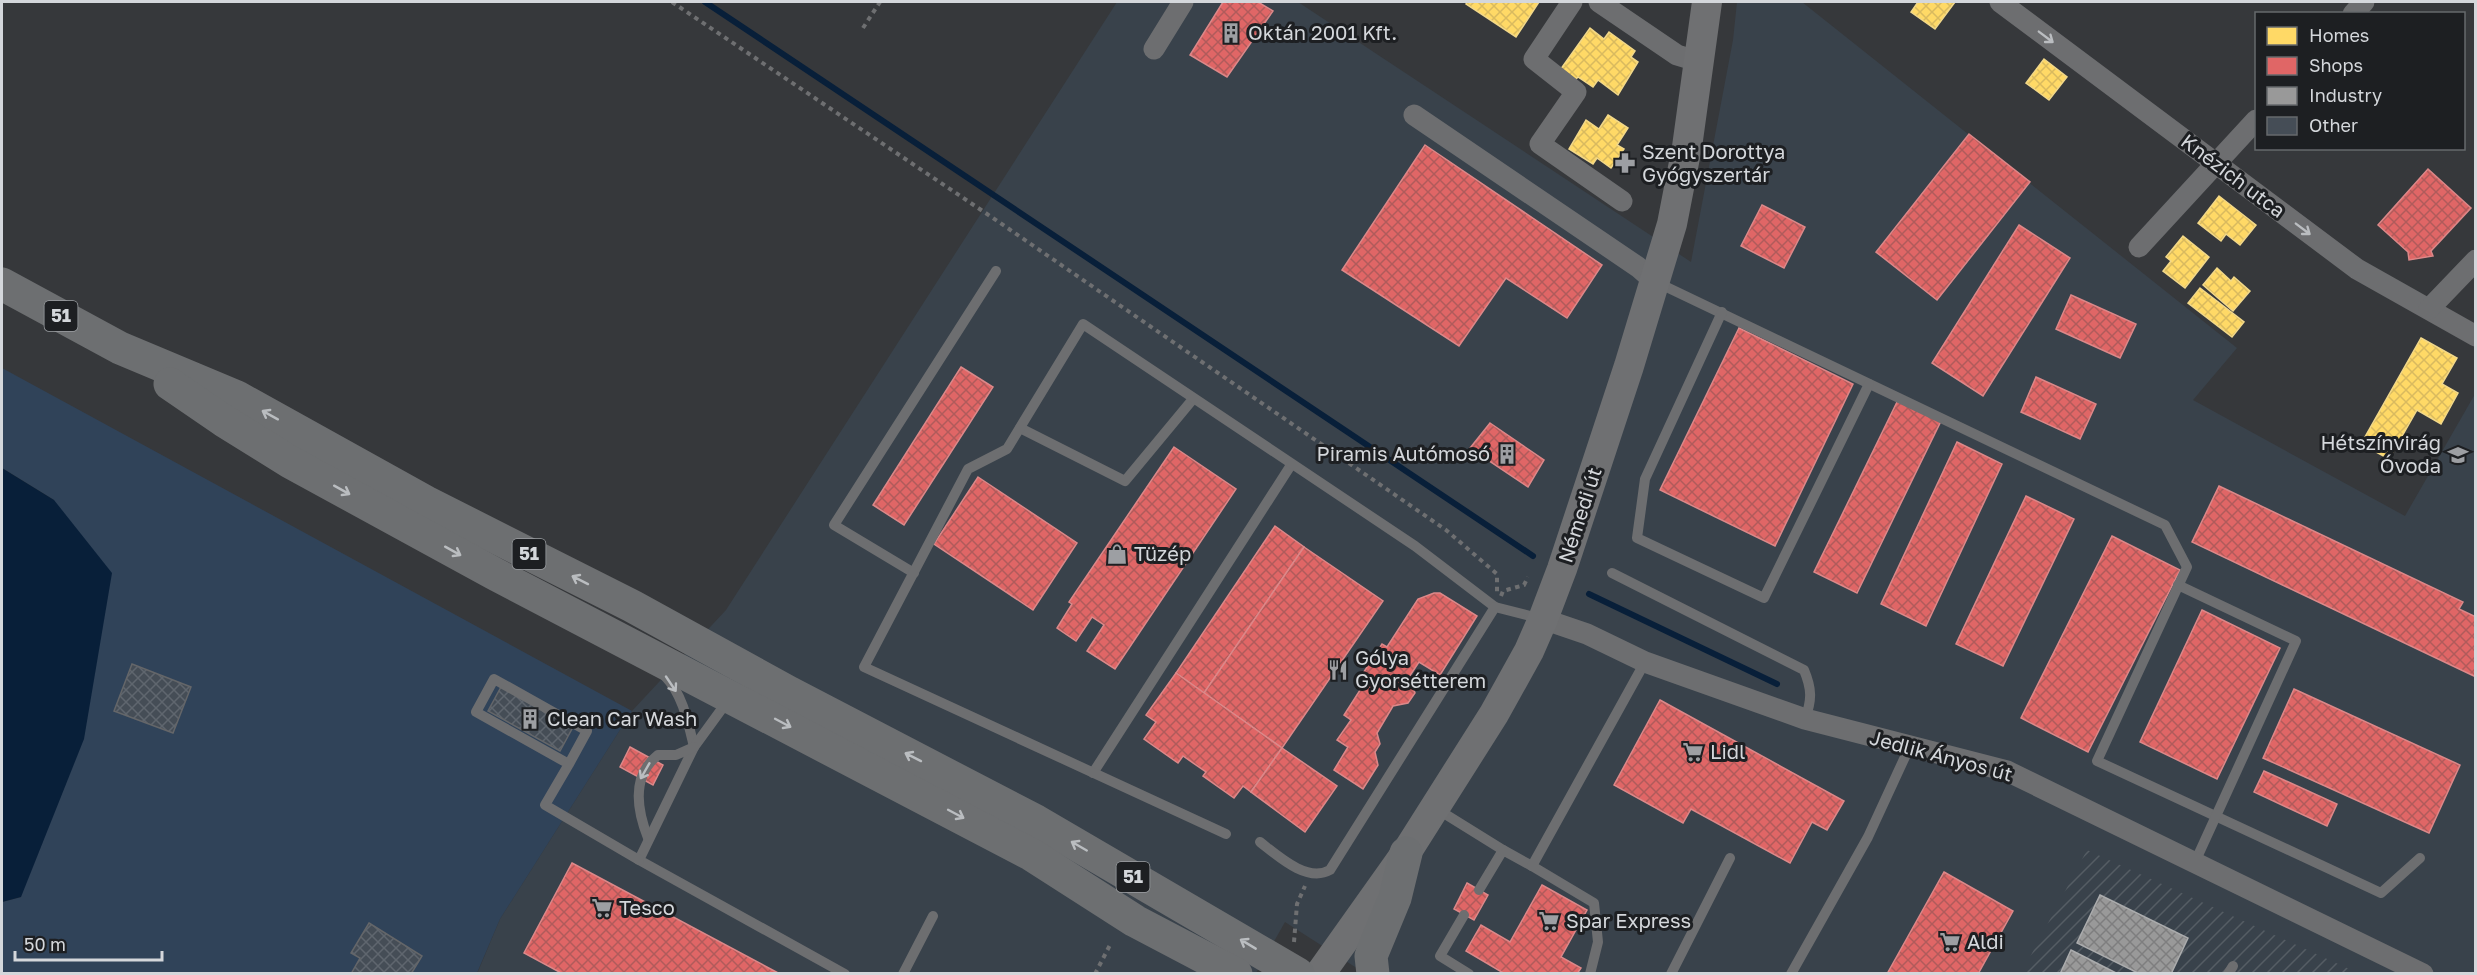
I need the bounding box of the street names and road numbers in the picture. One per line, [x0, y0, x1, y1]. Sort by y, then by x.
street label: Knézich utca [2177, 128, 2290, 222]
road number: 51 [44, 301, 78, 331]
street label: Némedi út [1552, 464, 1606, 565]
road number: 51 [512, 539, 546, 569]
street label: Jedlik Ányos út [1867, 724, 2015, 786]
road number: 51 [1116, 862, 1150, 892]

